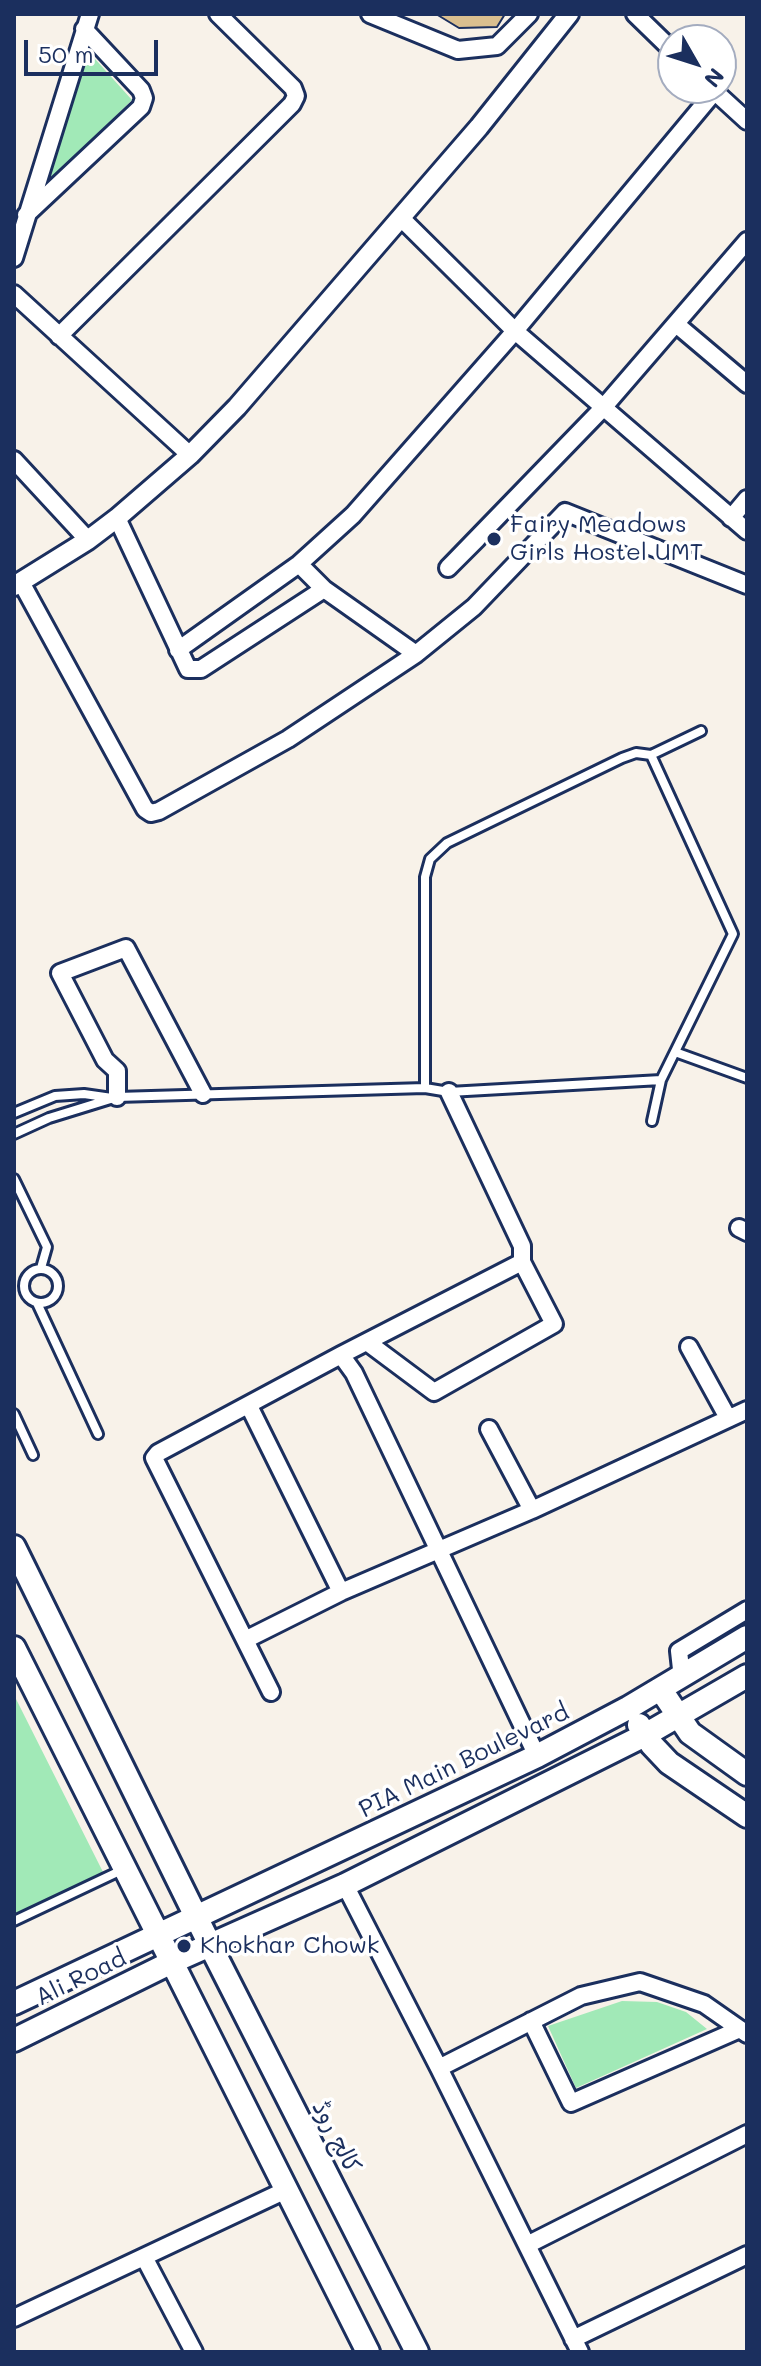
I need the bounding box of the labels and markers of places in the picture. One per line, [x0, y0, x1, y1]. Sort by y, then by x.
place label: Fairy Meadows Girls Hostel UMT [510, 511, 703, 567]
marker: Fairy Meadows Girls Hostel UMT [485, 530, 503, 548]
place label: Khokhar Chowk [200, 1932, 380, 1960]
marker: Khokhar Chowk [175, 1937, 193, 1955]

